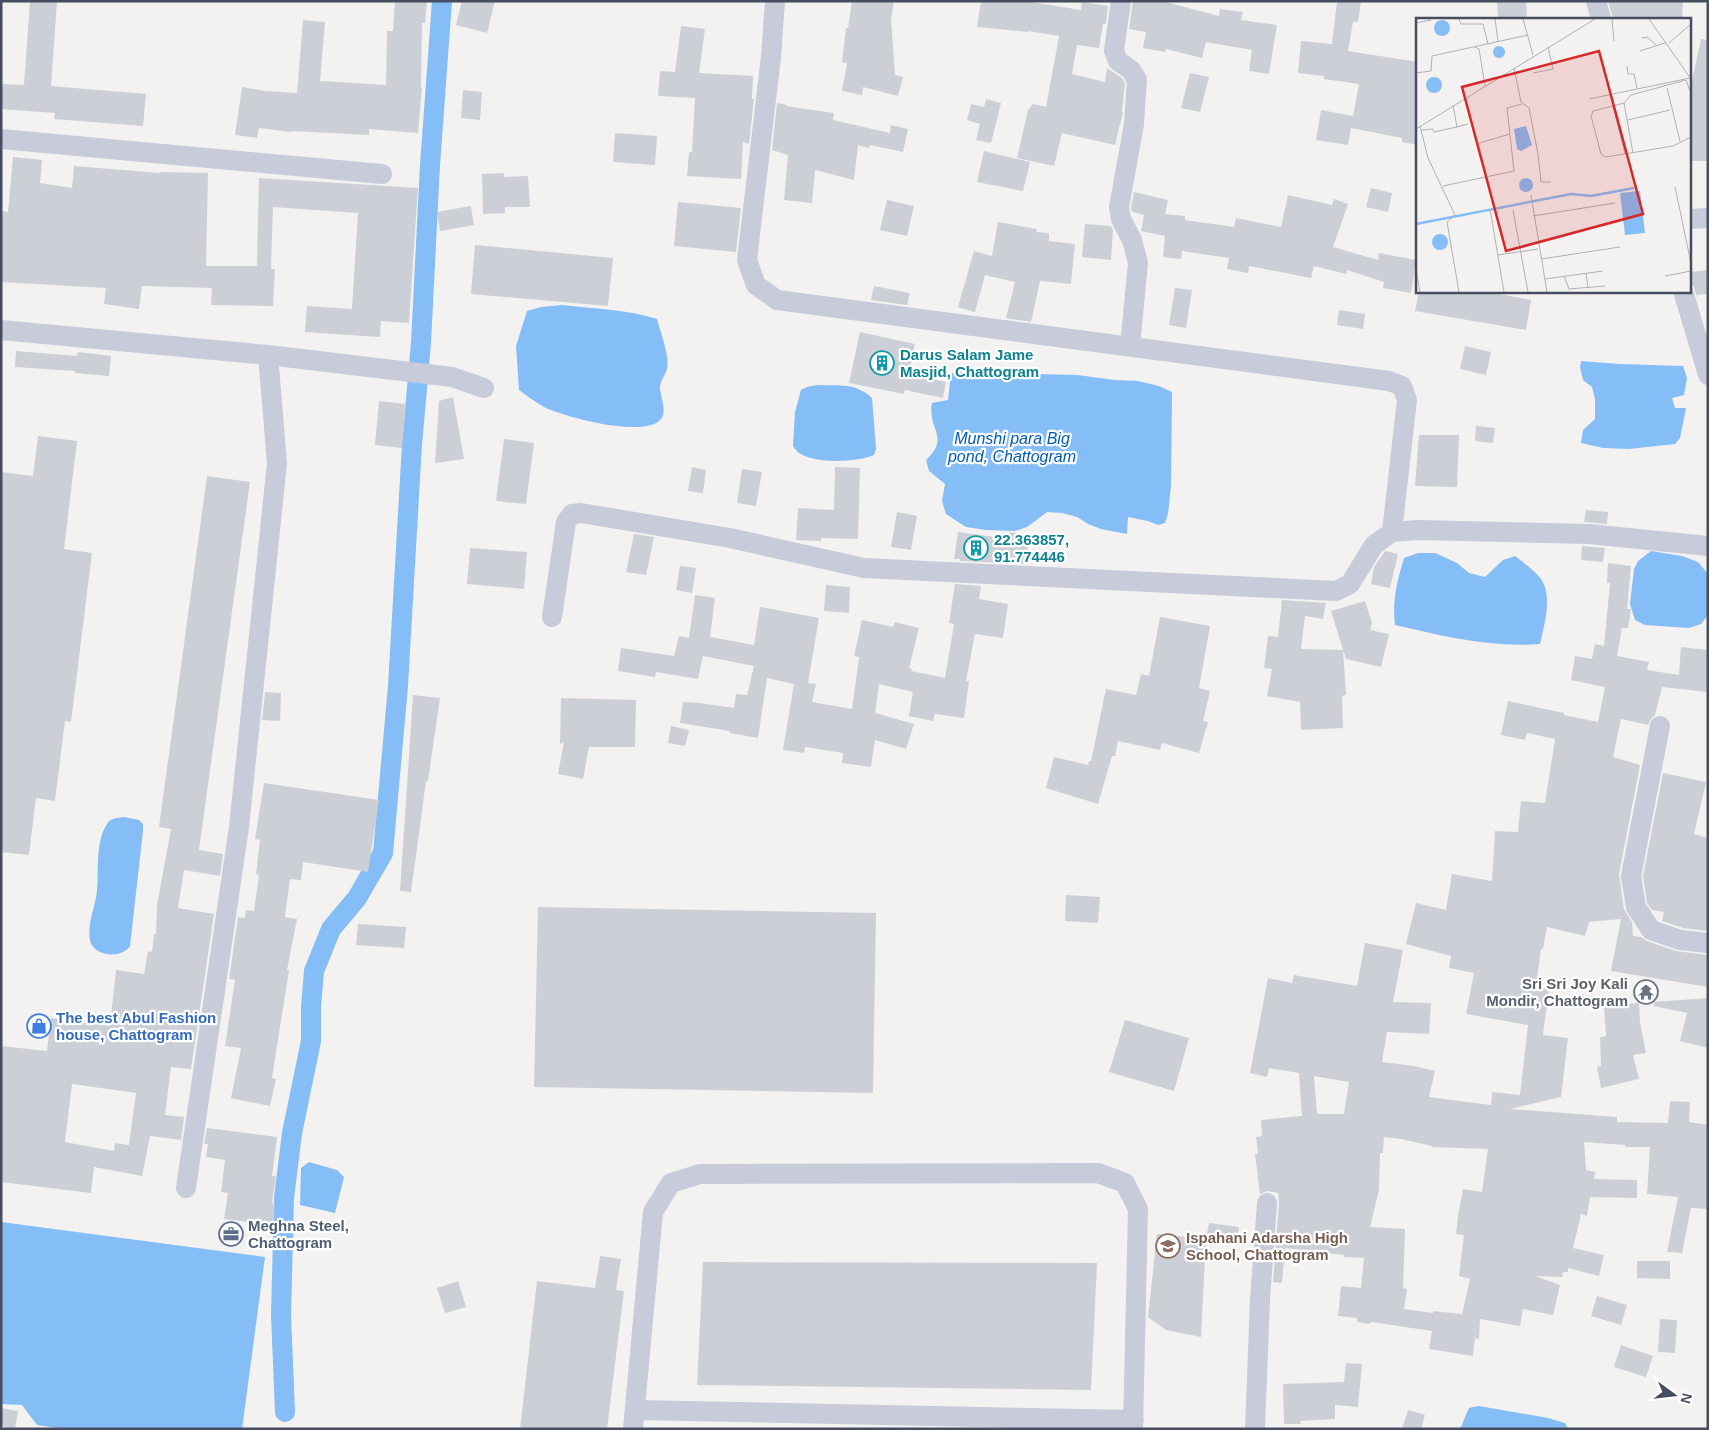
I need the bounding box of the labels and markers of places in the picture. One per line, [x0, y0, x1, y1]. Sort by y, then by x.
place label: Darus Salam Jame Masjid, Chattogram [900, 346, 1039, 380]
building icon: Darus Salam Jame Masjid, Chattogram [869, 350, 895, 376]
place label: 22.363857, 91.774446 [994, 531, 1069, 565]
building icon: 22.363857, 91.774446 [963, 535, 989, 561]
place label: Sri Sri Joy Kali Mondir, Chattogram [1486, 975, 1628, 1009]
temple icon: Sri Sri Joy Kali Mondir, Chattogram [1633, 979, 1659, 1005]
place label: The best Abul Fashion house, Chattogram [56, 1009, 216, 1043]
shop icon: The best Abul Fashion house, Chattogram [26, 1013, 52, 1039]
place label: Meghna Steel, Chattogram [248, 1217, 349, 1251]
office icon: Meghna Steel, Chattogram [218, 1221, 244, 1247]
place label: Ispahani Adarsha High School, Chattogram [1186, 1229, 1348, 1263]
school or university icon: Ispahani Adarsha High School, Chattogram [1155, 1233, 1181, 1259]

